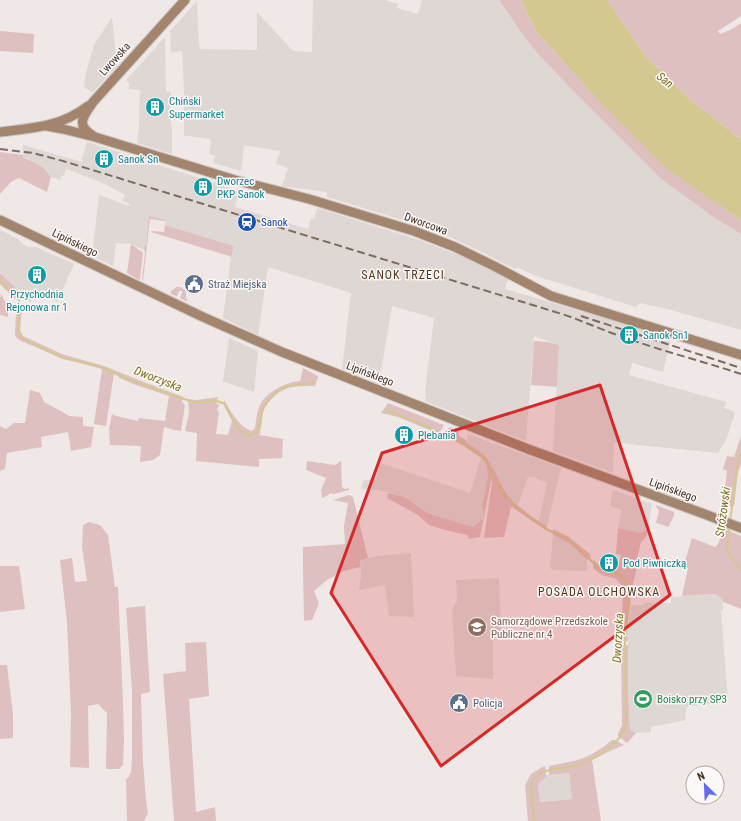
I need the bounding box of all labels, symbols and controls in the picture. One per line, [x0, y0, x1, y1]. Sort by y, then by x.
street label: Lwowska [97, 40, 133, 78]
water label: San [654, 69, 676, 91]
place label: Chiński Supermarket [169, 95, 224, 121]
building icon: Chiński Supermarket [144, 96, 166, 118]
building icon: Sanok Sn [93, 148, 115, 170]
place label: Sanok Sn [118, 153, 158, 166]
place label: Dworzec PKP Sanok [217, 175, 265, 201]
building icon: Dworzec PKP Sanok [192, 176, 214, 198]
street label: Dworcowa [403, 210, 449, 238]
station icon: Sanok [236, 211, 258, 233]
place label: Sanok [261, 216, 288, 229]
street label: Lipińskiego [50, 226, 101, 260]
building icon: Przychodnia Rejonowa nr 1 [26, 264, 48, 286]
district label: SANOK TRZECI [361, 268, 445, 282]
public building icon: Straż Miejska [183, 273, 205, 295]
place label: Straż Miejska [208, 278, 266, 291]
place label: Przychodnia Rejonowa nr 1 [6, 288, 68, 314]
building icon: Sanok Sn1 [618, 324, 640, 346]
place label: Sanok Sn1 [643, 329, 689, 342]
street label: Lipińskiego [344, 359, 396, 389]
water label: Dworzyska [132, 364, 184, 394]
building icon: Plebania [393, 424, 415, 446]
place label: Plebania [418, 429, 456, 442]
street label: Lipińskiego [647, 475, 699, 505]
water label: Stróżowski [713, 486, 733, 538]
building icon: Pod Piwniczką [598, 552, 620, 574]
place label: Pod Piwniczką [623, 557, 686, 570]
district label: POSADA OLCHOWSKA [538, 585, 660, 599]
water label: Dworzyska [610, 613, 626, 663]
place label: Samorządowe Przedszkole Publiczne nr 4 [491, 615, 608, 641]
school or university icon: Samorządowe Przedszkole Publiczne nr 4 [466, 616, 488, 638]
sports icon: Boisko przy SP3 [632, 688, 654, 710]
public building icon: Policja [448, 692, 470, 714]
place label: Boisko przy SP3 [657, 693, 727, 706]
place label: Policja [473, 697, 502, 710]
north arrow [685, 765, 725, 805]
text: N [695, 769, 707, 784]

